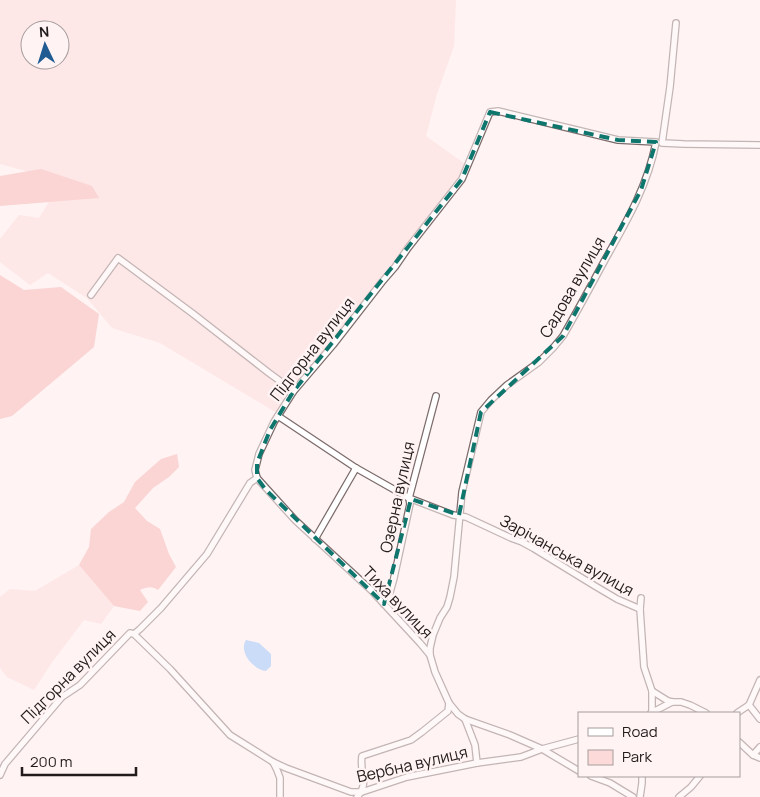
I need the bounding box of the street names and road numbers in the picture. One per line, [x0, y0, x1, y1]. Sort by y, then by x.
street label: Садова вулиця [534, 232, 610, 342]
street label: Підгорна вулиця [265, 293, 359, 405]
street label: Озерна вулиця [374, 439, 420, 555]
street label: Зарічанська вулиця [496, 509, 638, 601]
street label: Тиха вулиця [358, 561, 438, 643]
street label: Підгорна вулиця [16, 624, 120, 728]
street label: Вербна вулиця [354, 741, 470, 787]

